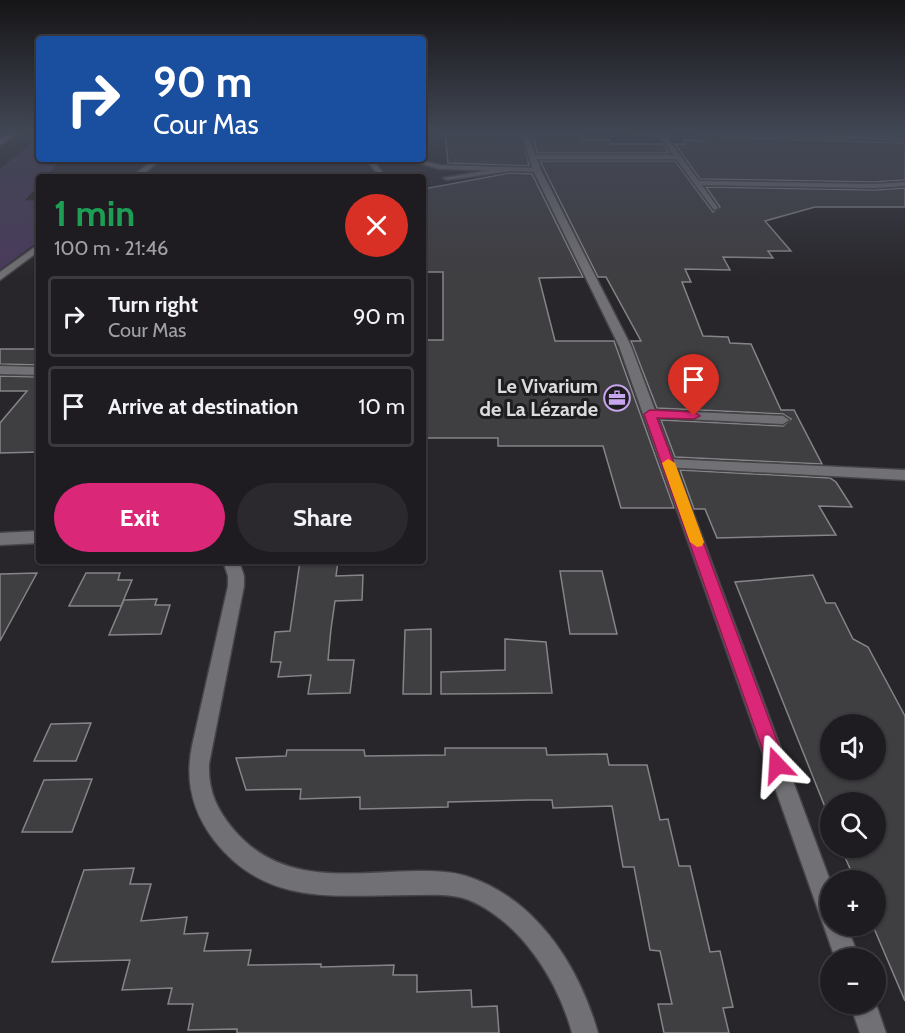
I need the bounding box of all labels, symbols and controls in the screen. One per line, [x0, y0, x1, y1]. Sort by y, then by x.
text: 90 m [153, 56, 252, 108]
icon: right [54, 60, 132, 138]
text: Cour Mas [153, 108, 259, 141]
text: 1 min [54, 191, 135, 235]
button: close [345, 194, 408, 257]
text: 100 m · 21:46 [54, 236, 168, 260]
text: Turn right [108, 291, 198, 318]
icon: right [57, 300, 90, 333]
text: 90 m [353, 303, 405, 330]
text: Cour Mas [108, 318, 186, 342]
pin [668, 354, 719, 416]
icon: arrive [677, 363, 710, 396]
place label: Le Vivarium de La Lézarde [480, 374, 598, 421]
office icon: Le Vivarium de La Lézarde [602, 383, 632, 413]
icon: arrive [57, 390, 90, 423]
text: Arrive at destination [108, 393, 298, 420]
text: 10 m [358, 393, 405, 420]
button: Exit [54, 483, 225, 552]
button: Share [237, 483, 408, 552]
map controls [820, 714, 886, 1014]
button: sound [820, 714, 886, 780]
position arrow [745, 733, 809, 797]
button: search [820, 792, 886, 858]
button: + [820, 870, 886, 936]
button: − [820, 948, 886, 1014]

